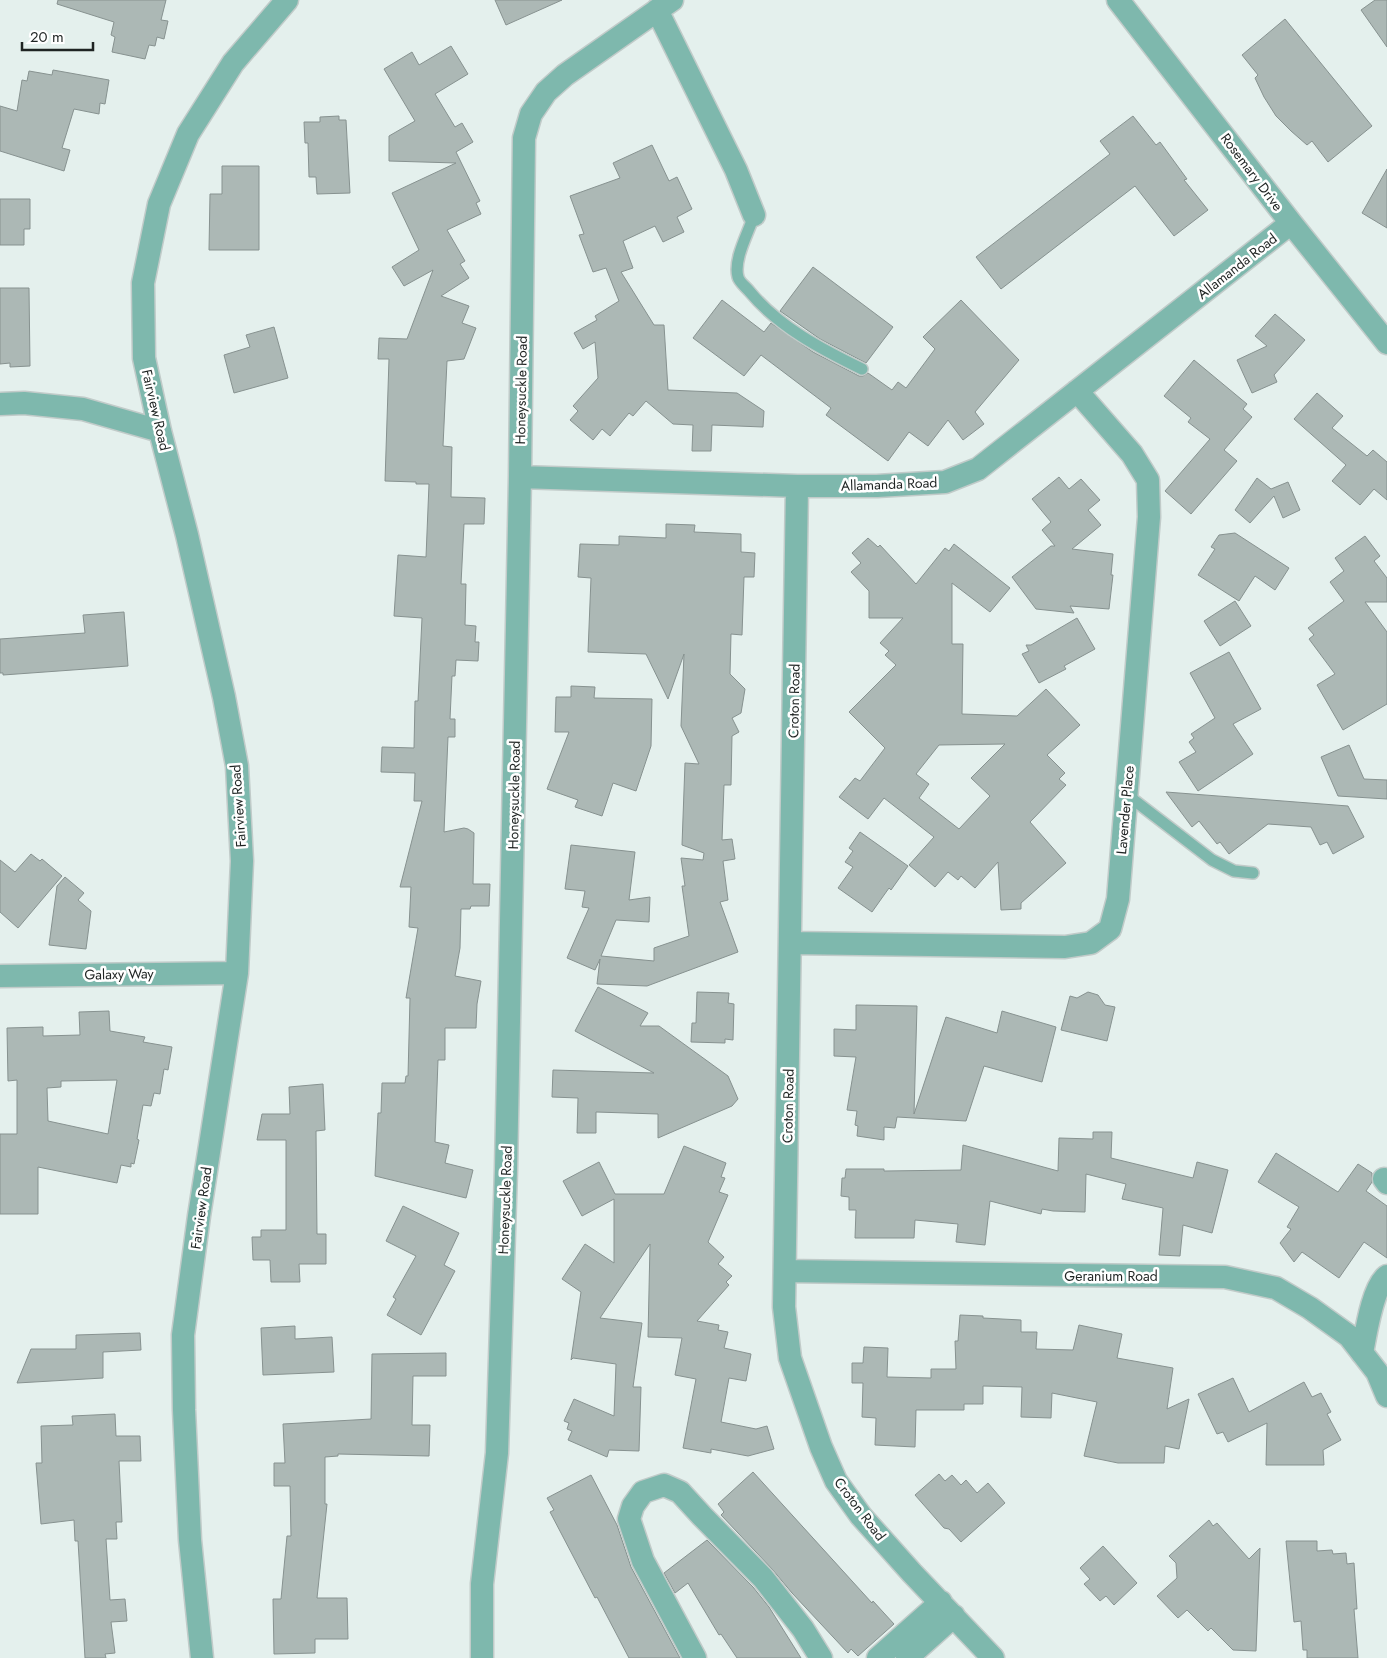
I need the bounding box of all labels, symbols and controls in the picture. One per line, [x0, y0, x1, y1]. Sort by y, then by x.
scale bar [22, 20, 94, 52]
text: 20 m [30, 26, 64, 48]
street label: Rosemary Drive [1216, 129, 1288, 215]
street label: Allamanda Road [1193, 228, 1281, 304]
street label: Honeysuckle Road [510, 335, 532, 445]
street label: Fairview Road [137, 367, 175, 453]
street label: Allamanda Road [840, 472, 938, 496]
street label: Croton Road [783, 664, 805, 738]
street label: Honeysuckle Road [503, 740, 525, 850]
street label: Fairview Road [225, 764, 251, 848]
street label: Lavender Place [1111, 765, 1139, 855]
street label: Galaxy Way [84, 963, 155, 985]
street label: Croton Road [777, 1069, 799, 1143]
street label: Honeysuckle Road [493, 1145, 517, 1255]
street label: Fairview Road [185, 1166, 217, 1250]
street label: Geranium Road [1064, 1266, 1158, 1286]
street label: Croton Road [830, 1473, 890, 1545]

